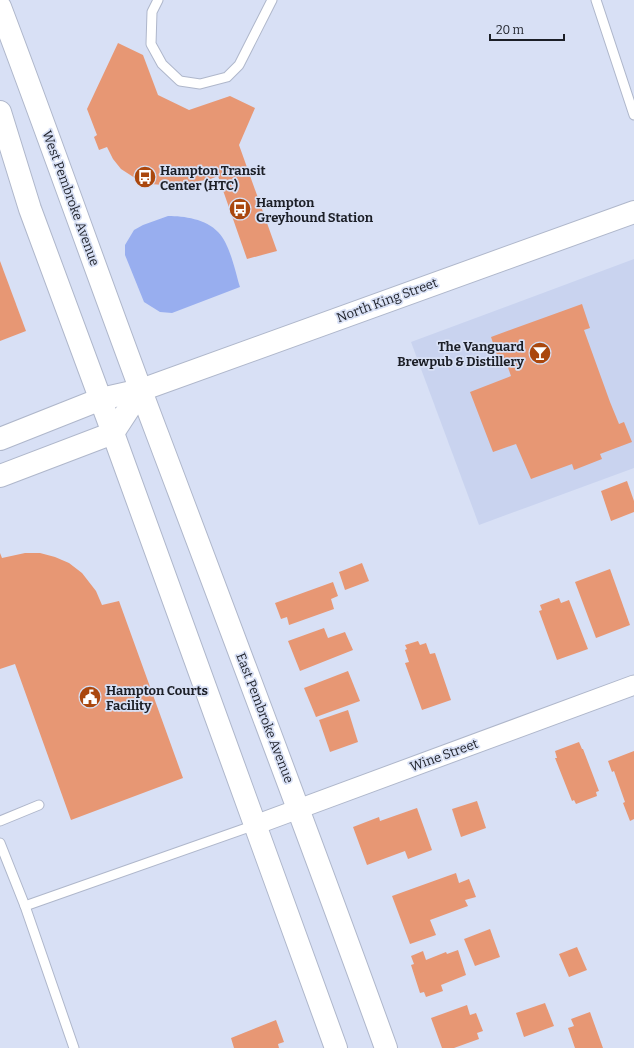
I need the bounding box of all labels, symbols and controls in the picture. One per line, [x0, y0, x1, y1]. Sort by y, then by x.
scale bar [490, 16, 564, 42]
text: 20 m [496, 23, 525, 37]
street label: West Pembroke Avenue [40, 128, 102, 268]
place label: Hampton Transit Center (HTC) [160, 163, 266, 193]
bus stop icon: Hampton Transit Center (HTC) [132, 164, 158, 190]
place label: Hampton Greyhound Station [256, 195, 374, 225]
bus stop icon: Hampton Greyhound Station [227, 196, 253, 222]
street label: North King Street [335, 275, 440, 325]
place label: The Vanguard Brewpub & Distillery [397, 339, 525, 369]
bar icon: The Vanguard Brewpub & Distillery [527, 340, 553, 366]
street label: East Pembroke Avenue [233, 651, 297, 785]
place label: Hampton Courts Facility [106, 683, 208, 713]
public building icon: Hampton Courts Facility [77, 684, 103, 710]
street label: Wine Street [408, 736, 480, 774]

